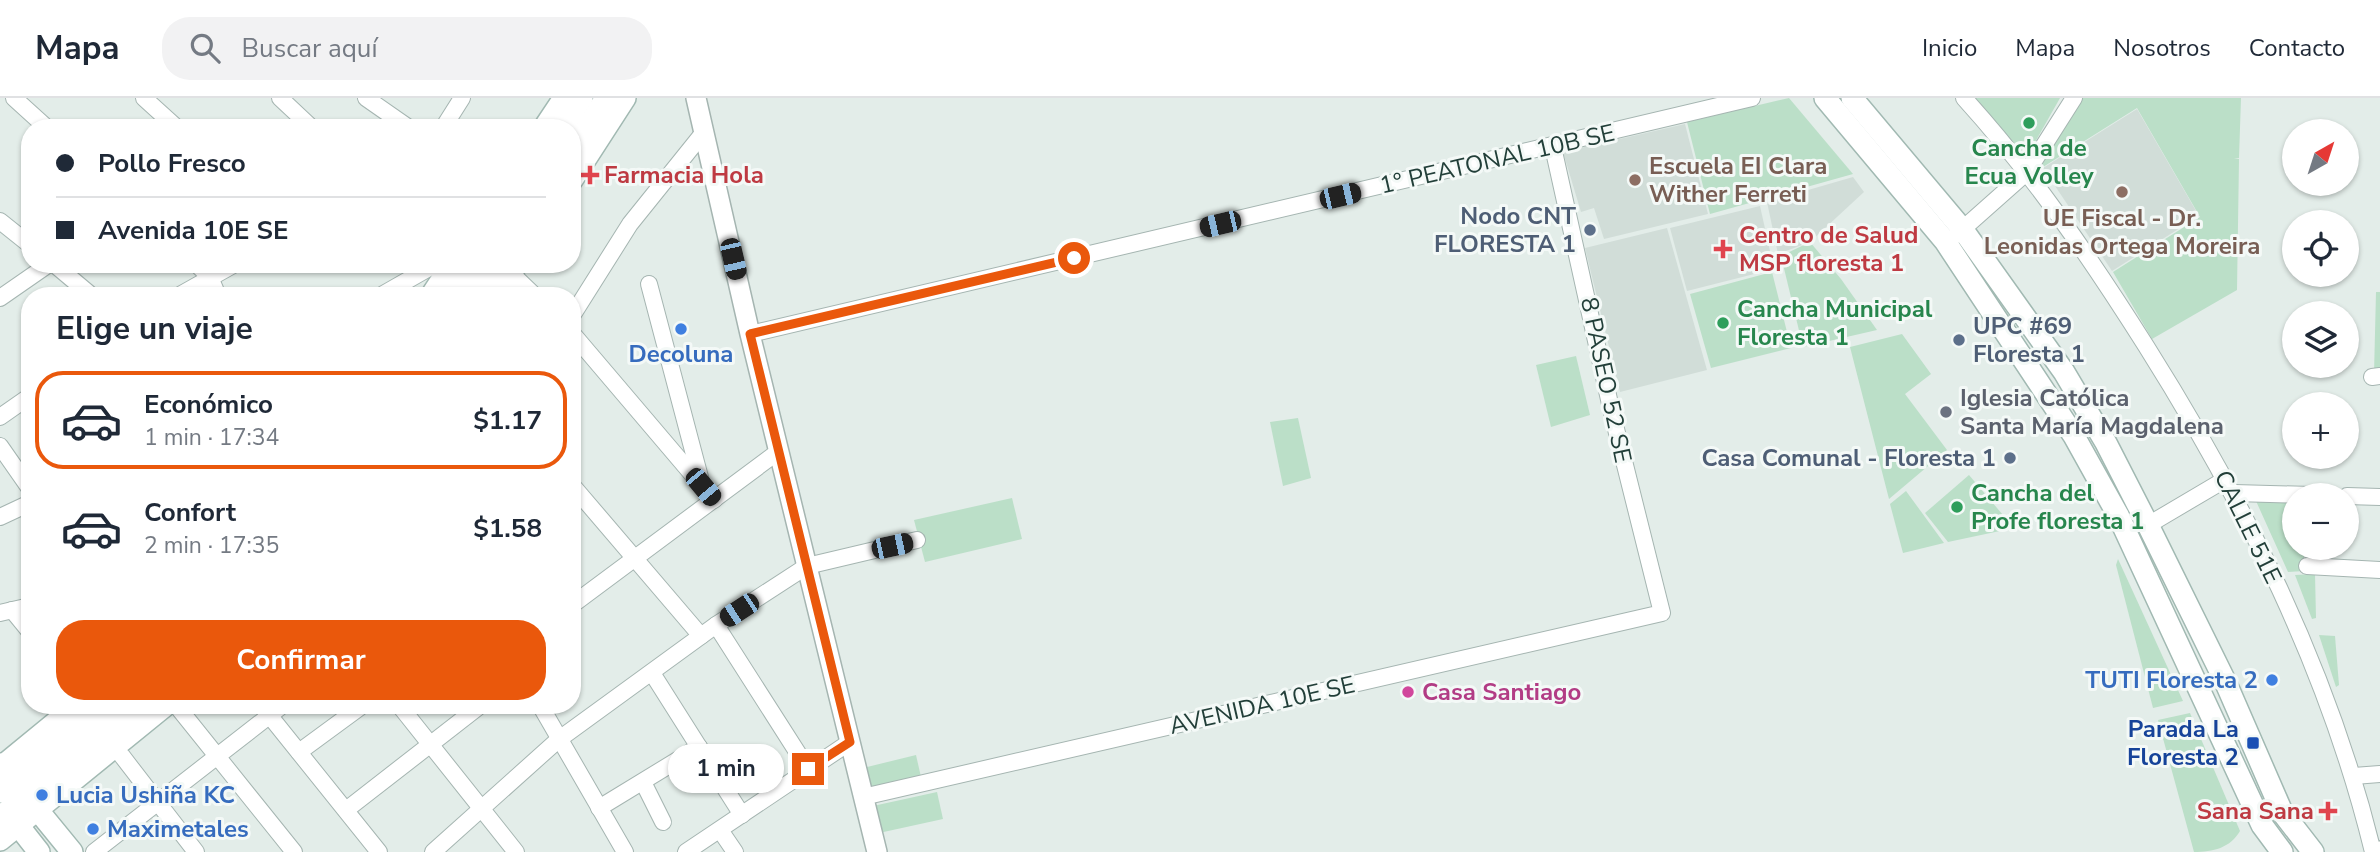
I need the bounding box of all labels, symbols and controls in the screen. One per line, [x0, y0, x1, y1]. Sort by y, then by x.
search box [162, 17, 652, 80]
text: Mapa [35, 26, 120, 71]
icon: search [186, 29, 224, 67]
text: Buscar aquí [242, 31, 377, 66]
text: Inicio [1922, 32, 1977, 64]
text: Mapa [2015, 32, 2075, 64]
text: Nosotros [2113, 32, 2211, 64]
text: Contacto [2249, 32, 2345, 64]
marker: Cancha de Ecua Volley [2021, 115, 2037, 131]
street label: 1° PEATONAL 10B SE [1376, 116, 1618, 202]
north arrow [2282, 119, 2359, 196]
map controls [2282, 119, 2359, 560]
place label: Cancha de Ecua Volley [1964, 132, 2094, 192]
text: Pollo Fresco [98, 146, 246, 181]
place label: Escuela EI Clara Wither Ferreti [1649, 150, 1827, 210]
place label: Farmacia Hola [604, 159, 764, 191]
marker: Farmacia Hola [582, 167, 598, 183]
marker: Escuela EI Clara Wither Ferreti [1627, 172, 1643, 188]
car [1318, 181, 1363, 211]
marker: UE Fiscal - Dr. Leonidas Ortega Moreira [2114, 184, 2130, 200]
place label: Nodo CNT FLORESTA 1 [1434, 200, 1576, 260]
place label: UE Fiscal - Dr. Leonidas Ortega Moreira [1984, 202, 2260, 262]
car [1198, 209, 1243, 239]
button: locate [2282, 210, 2359, 287]
text: Avenida 10E SE [98, 213, 289, 248]
place label: Centro de Salud MSP floresta 1 [1739, 219, 1918, 279]
marker: Nodo CNT FLORESTA 1 [1582, 222, 1598, 238]
car [719, 236, 748, 282]
marker: Centro de Salud MSP floresta 1 [1713, 239, 1733, 259]
route start [1058, 242, 1090, 274]
place label: Cancha Municipal Floresta 1 [1737, 293, 1933, 353]
street label: 8 PASEO 52 SE [1573, 294, 1639, 466]
button: layers [2282, 301, 2359, 378]
text: Elige un viaje [56, 307, 253, 350]
place label: UPC #69 Floresta 1 [1973, 310, 2085, 370]
marker: Cancha Municipal Floresta 1 [1715, 315, 1731, 331]
marker: Decoluna [673, 321, 689, 337]
marker: UPC #69 Floresta 1 [1951, 332, 1967, 348]
place label: Decoluna [629, 338, 733, 370]
place label: Iglesia Católica Santa María Magdalena [1960, 382, 2224, 442]
text: Económico [144, 387, 273, 422]
icon: car [60, 389, 123, 452]
button: + [2282, 392, 2359, 469]
text: $1.17 [473, 403, 542, 438]
marker: Iglesia Católica Santa María Magdalena [1938, 404, 1954, 420]
text: 1 min · 17:34 [144, 422, 279, 453]
place label: Casa Comunal - Floresta 1 [1701, 442, 1996, 474]
marker: Casa Comunal - Floresta 1 [2002, 450, 2018, 466]
car [682, 464, 725, 510]
street label: CALLE 51E [2207, 465, 2289, 589]
place label: Cancha del Profe floresta 1 [1971, 477, 2144, 537]
button: − [2282, 483, 2359, 560]
text: Confort [144, 495, 236, 530]
icon: car [60, 497, 123, 560]
marker: Cancha del Profe floresta 1 [1949, 499, 1965, 515]
text: $1.58 [473, 511, 542, 546]
text: 2 min · 17:35 [144, 530, 279, 561]
car [870, 531, 915, 561]
car [716, 590, 763, 630]
button: Confirmar [56, 620, 546, 700]
place label: TUTI Floresta 2 [2085, 664, 2258, 696]
street label: AVENIDA 10E SE [1166, 668, 1358, 742]
marker: TUTI Floresta 2 [2264, 672, 2280, 688]
place label: Casa Santiago [1422, 676, 1581, 708]
marker: Casa Santiago [1400, 684, 1416, 700]
place label: Parada La Floresta 2 [2127, 713, 2239, 773]
marker: Parada La Floresta 2 [2245, 735, 2261, 751]
callout: 1 min [668, 744, 784, 794]
text: 1 min [696, 753, 756, 784]
route end [792, 753, 824, 785]
place label: Lucia Ushiña KC [56, 779, 235, 811]
marker: Lucia Ushiña KC [34, 787, 50, 803]
place label: Sana Sana [2197, 795, 2314, 827]
marker: Sana Sana [2320, 803, 2336, 819]
place label: Maximetales [107, 813, 249, 845]
marker: Maximetales [85, 821, 101, 837]

